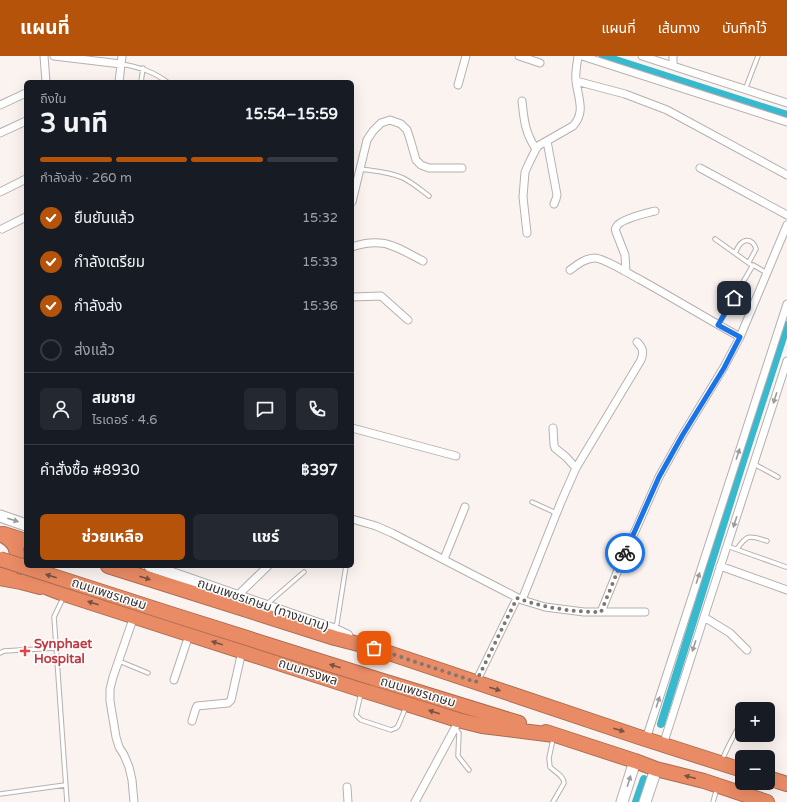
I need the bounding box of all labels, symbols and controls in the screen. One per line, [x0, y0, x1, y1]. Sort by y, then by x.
text: แผนที่ [20, 17, 70, 39]
text: แผนที่ [602, 20, 636, 37]
text: เส้นทาง [658, 20, 700, 37]
text: บันทึกไว้ [722, 20, 767, 37]
text: ถึงใน [40, 91, 66, 107]
text: 15:54–15:59 [244, 105, 338, 123]
text: 3 นาที [40, 108, 108, 139]
text: กำลังส่ง · 260 m [40, 170, 132, 186]
icon: check [40, 207, 62, 229]
text: ยืนยันแล้ว [74, 209, 135, 227]
text: 15:32 [302, 210, 338, 226]
icon: check [40, 251, 62, 273]
text: กำลังเตรียม [74, 253, 145, 271]
text: 15:33 [302, 254, 338, 270]
pin [717, 281, 751, 315]
icon: home [723, 287, 745, 309]
icon: check [40, 295, 62, 317]
text: กำลังส่ง [74, 297, 122, 315]
text: 15:36 [302, 298, 338, 314]
text: ส่งแล้ว [74, 341, 115, 359]
button: person [40, 388, 82, 430]
button: chat [244, 388, 286, 430]
button: phone [296, 388, 338, 430]
text: สมชาย [92, 389, 136, 407]
one-way arrow [772, 393, 778, 405]
text: ไรเดอร์ · 4.6 [92, 412, 158, 428]
one-way arrow [736, 448, 742, 460]
text: คำสั่งซื้อ #8930 [40, 461, 140, 479]
text: ฿397 [301, 461, 338, 479]
button: ช่วยเหลือ [40, 514, 185, 560]
button: แชร์ [193, 514, 338, 560]
one-way arrow [732, 517, 738, 529]
one-way arrow [7, 518, 19, 524]
courier [605, 533, 645, 573]
icon: bike [614, 542, 636, 564]
one-way arrow [696, 572, 702, 584]
one-way arrow [45, 573, 57, 579]
street label: ถนนเพชรเกษม [70, 574, 148, 614]
one-way arrow [139, 575, 151, 581]
street label: ถนนเพชรเกษม (ทางขนาน) [195, 575, 331, 635]
one-way arrow [87, 600, 99, 606]
pin [357, 631, 391, 665]
place label: Synphaet Hospital [34, 636, 92, 667]
icon: bag [363, 637, 385, 659]
one-way arrow [210, 640, 222, 646]
one-way arrow [691, 640, 697, 652]
marker: Synphaet Hospital [19, 645, 31, 657]
street label: ถนนทรงพล [276, 655, 340, 689]
one-way arrow [329, 663, 341, 669]
street label: ถนนเพชรเกษม [378, 673, 458, 711]
one-way arrow [490, 686, 502, 692]
one-way arrow [655, 695, 661, 707]
map controls [735, 702, 775, 790]
button: + [735, 702, 775, 742]
one-way arrow [428, 709, 440, 715]
one-way arrow [613, 728, 625, 734]
button: − [735, 750, 775, 790]
one-way arrow [683, 774, 696, 780]
one-way arrow [626, 775, 632, 787]

